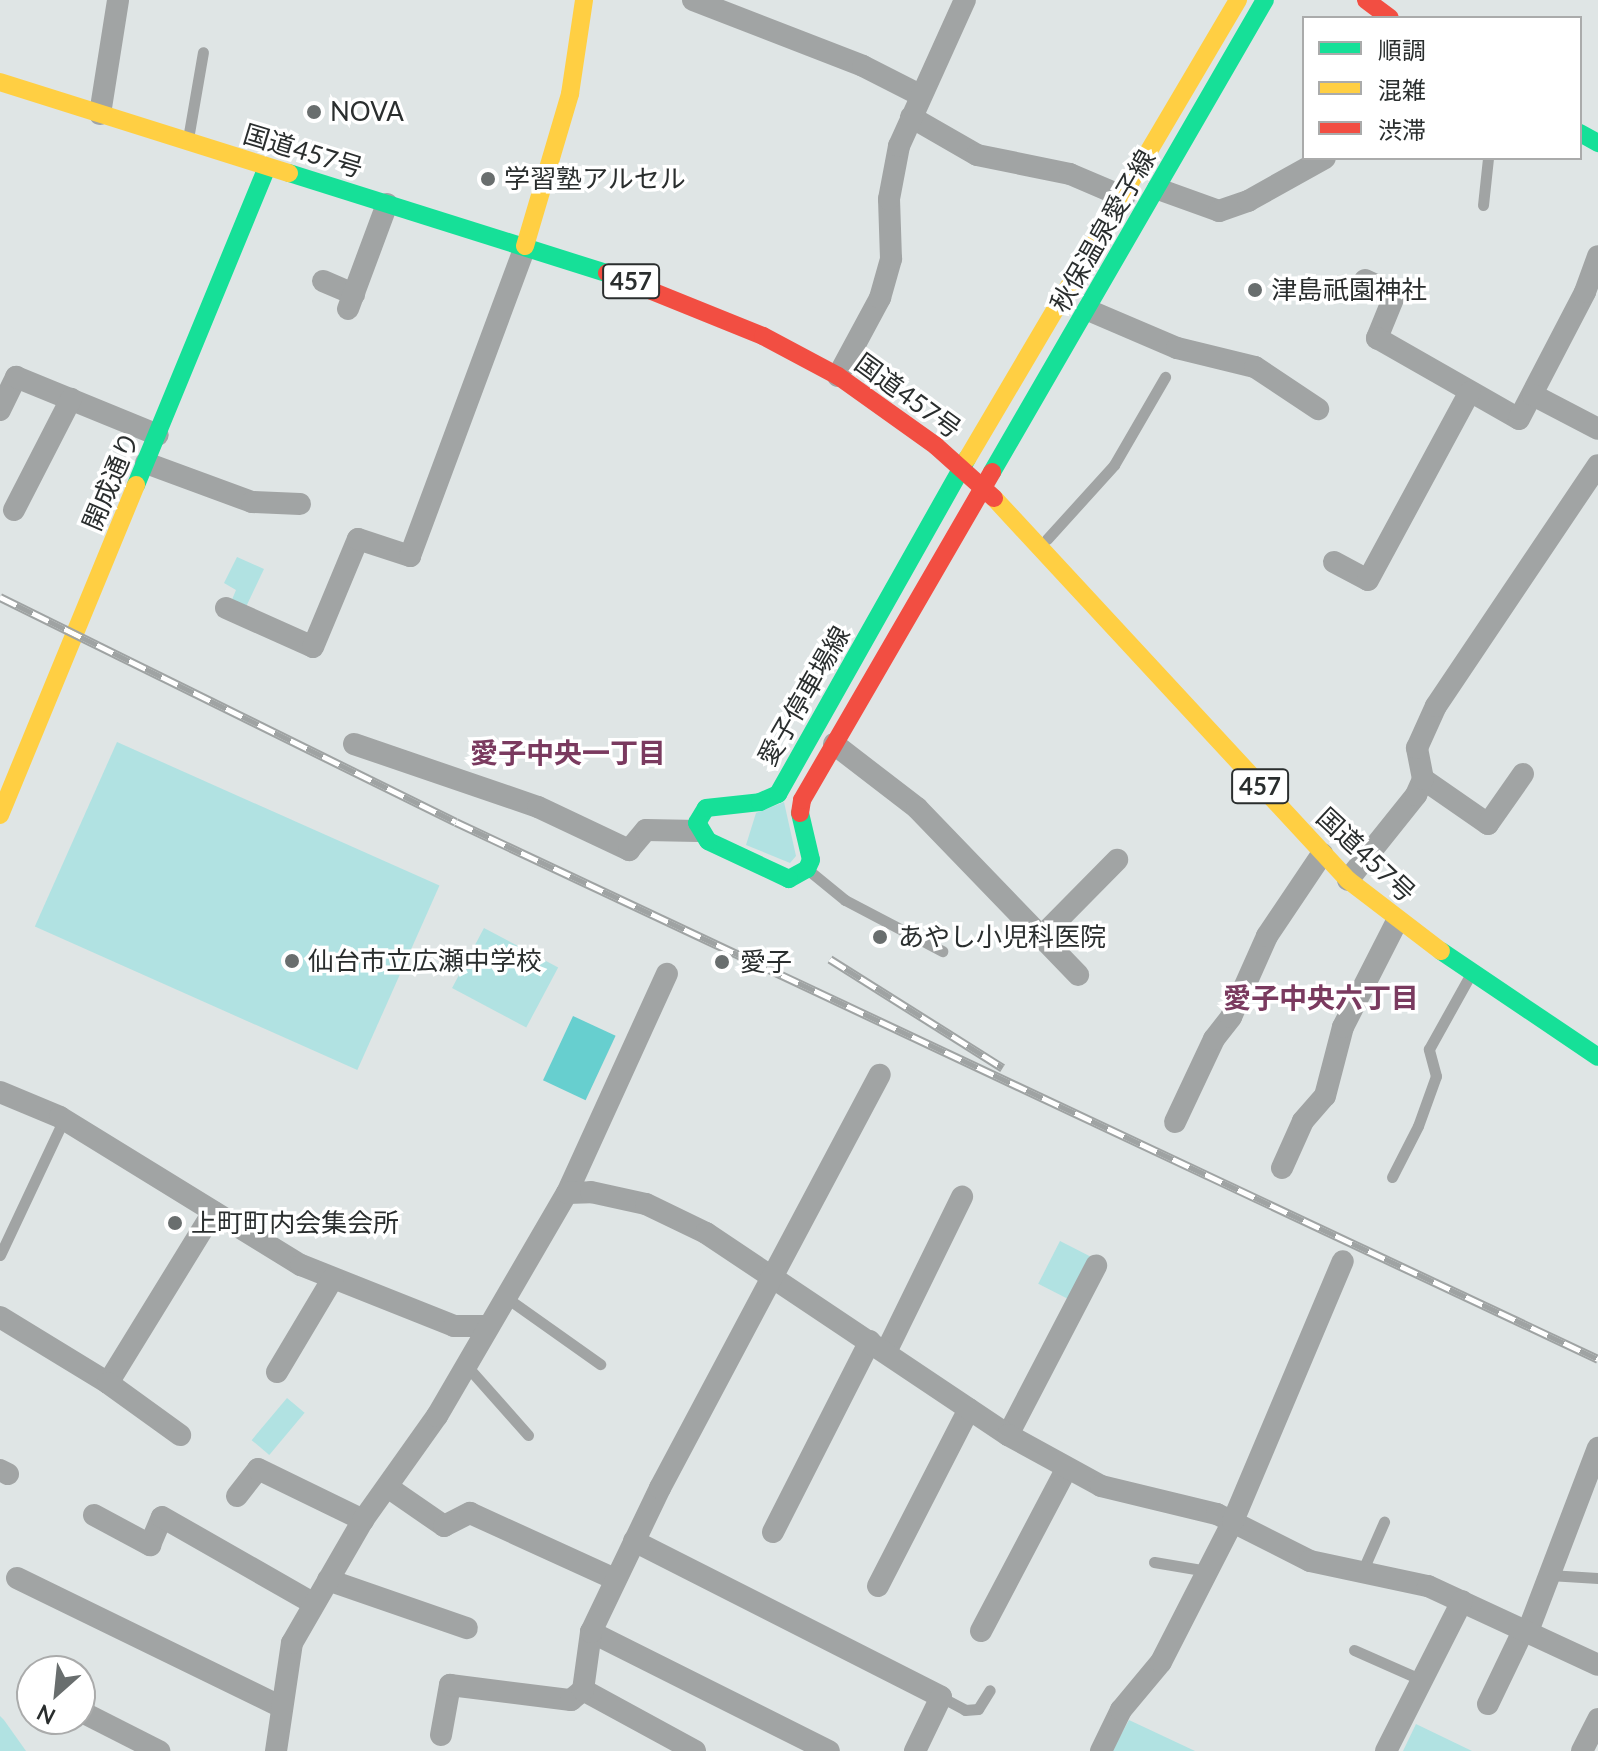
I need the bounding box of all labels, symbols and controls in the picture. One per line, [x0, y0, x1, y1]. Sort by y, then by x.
legend [1302, 16, 1582, 160]
text: 順調 [1378, 35, 1426, 64]
text: 混雑 [1378, 75, 1426, 104]
place label: NOVA [330, 96, 404, 128]
marker: NOVA [305, 103, 323, 121]
text: 渋滞 [1378, 115, 1426, 144]
street label: 国道457号 [240, 118, 366, 184]
street label: 秋保温泉愛子線 [1044, 144, 1162, 318]
place label: 学習塾アルセル [504, 163, 686, 195]
marker: 学習塾アルセル [479, 170, 497, 188]
road number: 457 [601, 261, 661, 301]
place label: 津島祇園神社 [1271, 274, 1427, 306]
marker: 津島祇園神社 [1246, 281, 1264, 299]
street label: 国道457号 [849, 347, 967, 445]
street label: 開成通り [76, 427, 146, 535]
street label: 愛子停車場線 [751, 621, 857, 771]
district label: 愛子中央一丁目 [470, 735, 666, 769]
road number: 457 [1230, 766, 1290, 806]
street label: 国道457号 [1310, 802, 1422, 908]
place label: あやし小児科医院 [898, 921, 1106, 953]
marker: あやし小児科医院 [869, 926, 891, 948]
place label: 仙台市立広瀬中学校 [308, 945, 542, 977]
place label: 愛子 [740, 946, 792, 978]
marker: 愛子 [711, 951, 733, 973]
marker: 仙台市立広瀬中学校 [283, 952, 301, 970]
district label: 愛子中央六丁目 [1223, 980, 1419, 1014]
place label: 上町町内会集会所 [191, 1207, 399, 1239]
marker: 上町町内会集会所 [166, 1214, 184, 1232]
north arrow [16, 1655, 96, 1735]
text: N [32, 1699, 59, 1731]

